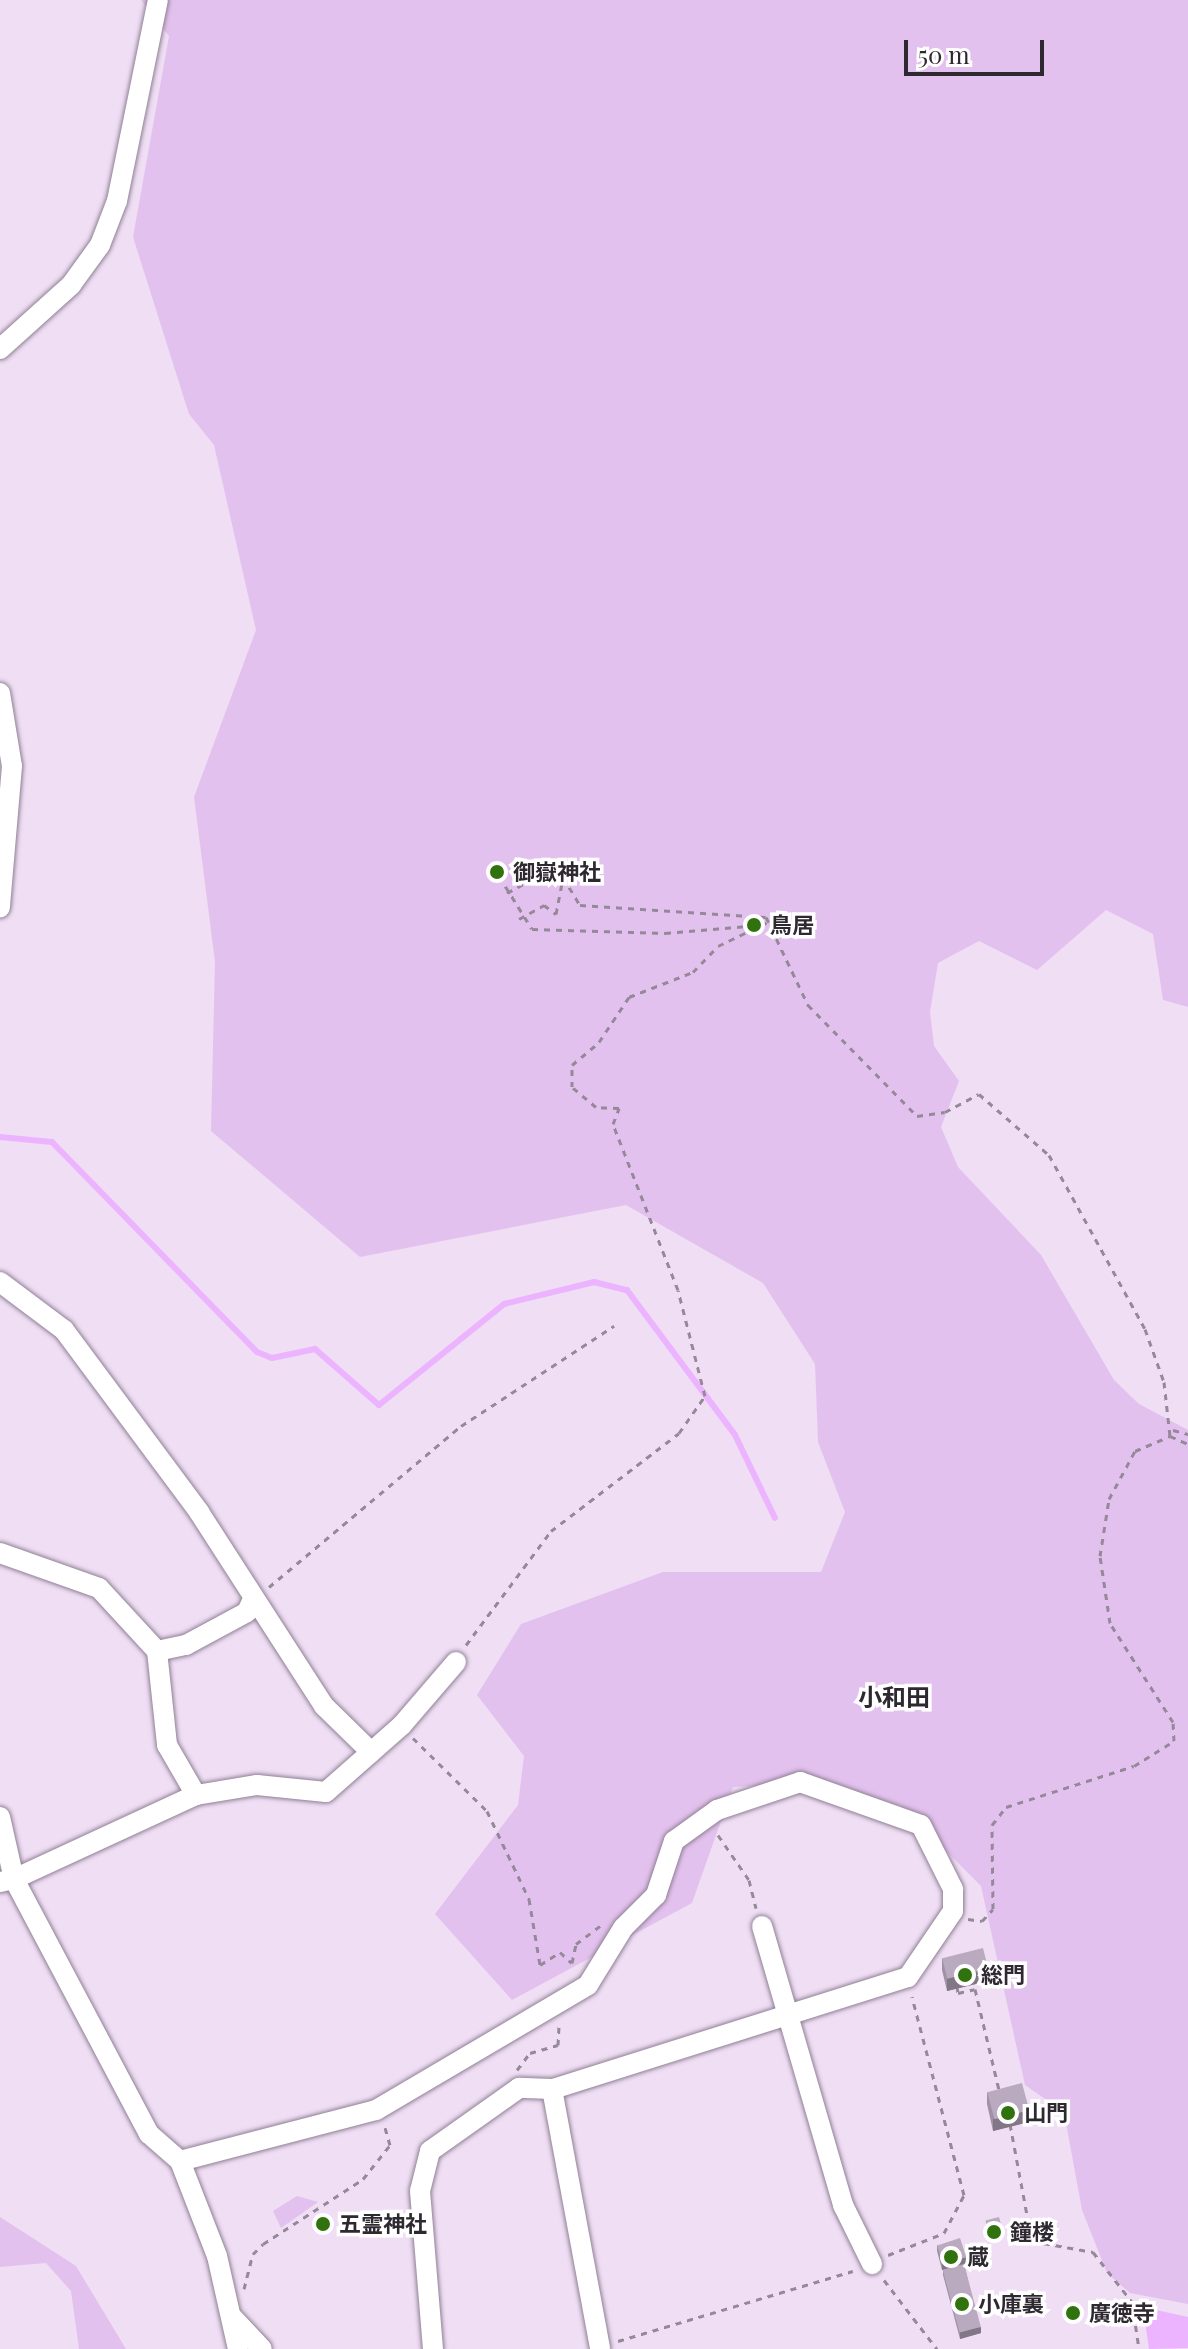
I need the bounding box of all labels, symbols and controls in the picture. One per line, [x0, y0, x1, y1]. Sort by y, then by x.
scale bar [908, 24, 1048, 74]
text: 50 m [918, 38, 970, 70]
place label: 御嶽神社 [513, 859, 601, 885]
marker: 御嶽神社 [488, 863, 506, 881]
place label: 鳥居 [770, 912, 814, 938]
marker: 鳥居 [745, 916, 763, 934]
district label: 小和田 [858, 1683, 930, 1711]
place label: 総門 [981, 1962, 1025, 1988]
marker: 総門 [956, 1966, 974, 1984]
place label: 山門 [1024, 2100, 1068, 2126]
marker: 山門 [999, 2104, 1017, 2122]
place label: 五霊神社 [339, 2211, 427, 2237]
marker: 五霊神社 [314, 2215, 332, 2233]
place label: 鐘楼 [1010, 2219, 1054, 2245]
marker: 鐘楼 [985, 2223, 1003, 2241]
place label: 蔵 [967, 2244, 989, 2270]
marker: 蔵 [942, 2248, 960, 2266]
place label: 小庫裏 [978, 2291, 1044, 2317]
marker: 小庫裏 [953, 2295, 971, 2313]
place label: 廣徳寺 [1089, 2300, 1155, 2326]
marker: 廣徳寺 [1064, 2304, 1082, 2322]

